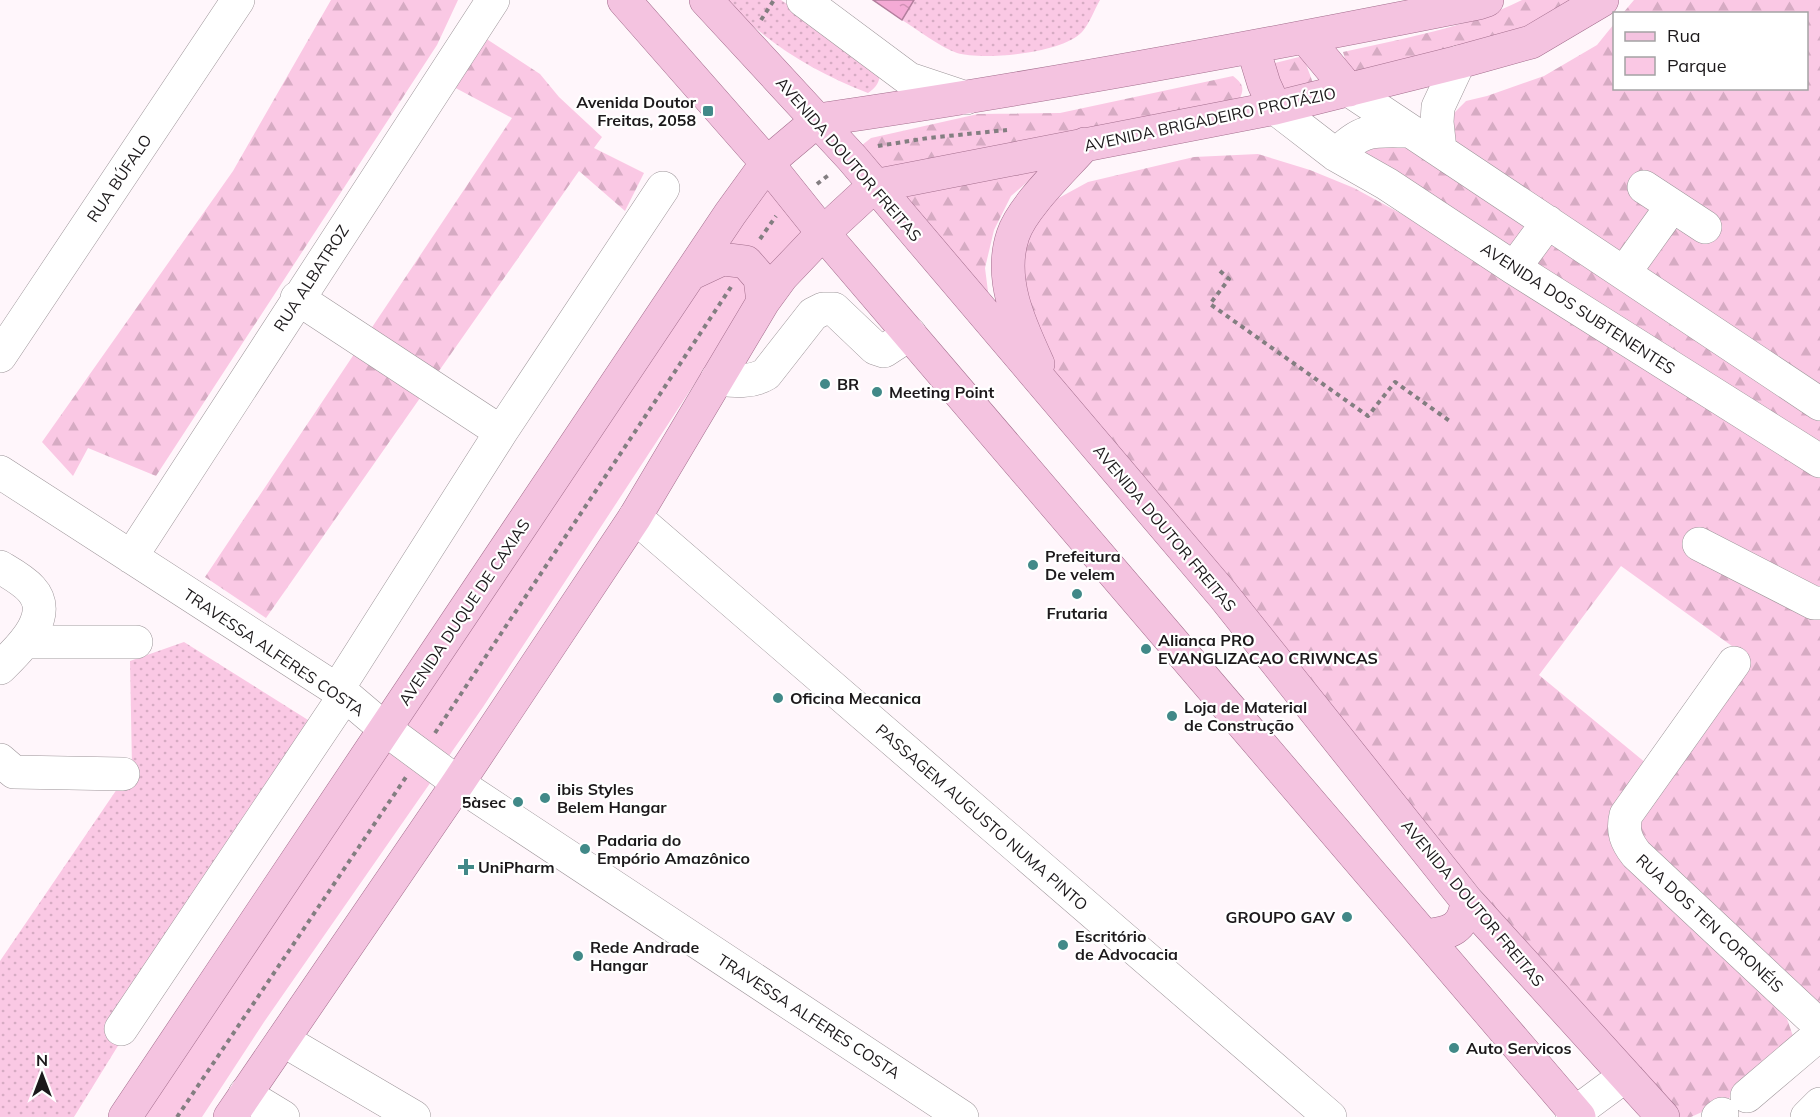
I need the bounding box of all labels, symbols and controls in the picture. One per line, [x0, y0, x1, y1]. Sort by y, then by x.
legend [1613, 12, 1808, 90]
text: Rua [1667, 24, 1701, 47]
text: Parque [1667, 54, 1726, 77]
street label: AVENIDA DOUTOR FREITAS [772, 73, 926, 245]
street label: AVENIDA BRIGADEIRO PROTÁZIO [1082, 83, 1338, 155]
place label: Avenida Doutor Freitas, 2058 [576, 92, 697, 130]
marker: Avenida Doutor Freitas, 2058 [701, 104, 715, 118]
street label: RUA BÚFALO [82, 130, 156, 226]
street label: RUA ALBATROZ [269, 221, 353, 335]
street label: AVENIDA DOS SUBTENENTES [1477, 238, 1679, 378]
place label: BR [837, 374, 859, 394]
marker: BR [818, 377, 832, 391]
place label: Meeting Point [889, 382, 994, 402]
marker: Meeting Point [870, 385, 884, 399]
street label: AVENIDA DOUTOR FREITAS [1089, 441, 1241, 615]
street label: AVENIDA DUQUE DE CAXIAS [394, 515, 534, 709]
place label: Prefeitura De velem [1045, 546, 1121, 584]
marker: Prefeitura De velem [1026, 558, 1040, 572]
street label: TRAVESSA ALFERES COSTA [180, 584, 368, 720]
marker: Frutaria [1070, 587, 1084, 601]
place label: Frutaria [1046, 603, 1108, 623]
place label: Alianca PRO EVANGLIZACAO CRIWNCAS [1158, 630, 1378, 668]
marker: Alianca PRO EVANGLIZACAO CRIWNCAS [1139, 642, 1153, 656]
place label: Oficina Mecanica [790, 688, 921, 708]
marker: Oficina Mecanica [771, 691, 785, 705]
place label: Loja de Material de Construção [1184, 697, 1307, 735]
marker: Loja de Material de Construção [1165, 709, 1179, 723]
street label: PASSAGEM AUGUSTO NUMA PINTO [872, 719, 1092, 915]
place label: ibis Styles Belem Hangar [557, 779, 667, 817]
marker: ibis Styles Belem Hangar [538, 791, 552, 805]
place label: 5àsec [462, 792, 506, 812]
marker: 5àsec [511, 795, 525, 809]
street label: AVENIDA DOUTOR FREITAS [1397, 816, 1549, 990]
place label: Padaria do Empório Amazônico [597, 830, 750, 868]
marker: Padaria do Empório Amazônico [578, 842, 592, 856]
street label: RUA DOS TEN CORONÉIS [1632, 850, 1788, 996]
place label: UniPharm [478, 857, 555, 877]
marker: UniPharm [459, 860, 473, 874]
place label: GROUPO GAV [1226, 907, 1335, 927]
marker: GROUPO GAV [1340, 910, 1354, 924]
place label: Escritório de Advocacia [1075, 926, 1178, 964]
place label: Rede Andrade Hangar [590, 937, 699, 975]
marker: Escritório de Advocacia [1056, 938, 1070, 952]
marker: Rede Andrade Hangar [571, 949, 585, 963]
street label: TRAVESSA ALFERES COSTA [714, 949, 904, 1083]
place label: Auto Servicos [1466, 1038, 1572, 1058]
marker: Auto Servicos [1447, 1041, 1461, 1055]
north arrow [12, 1045, 72, 1105]
text: N [36, 1050, 48, 1070]

